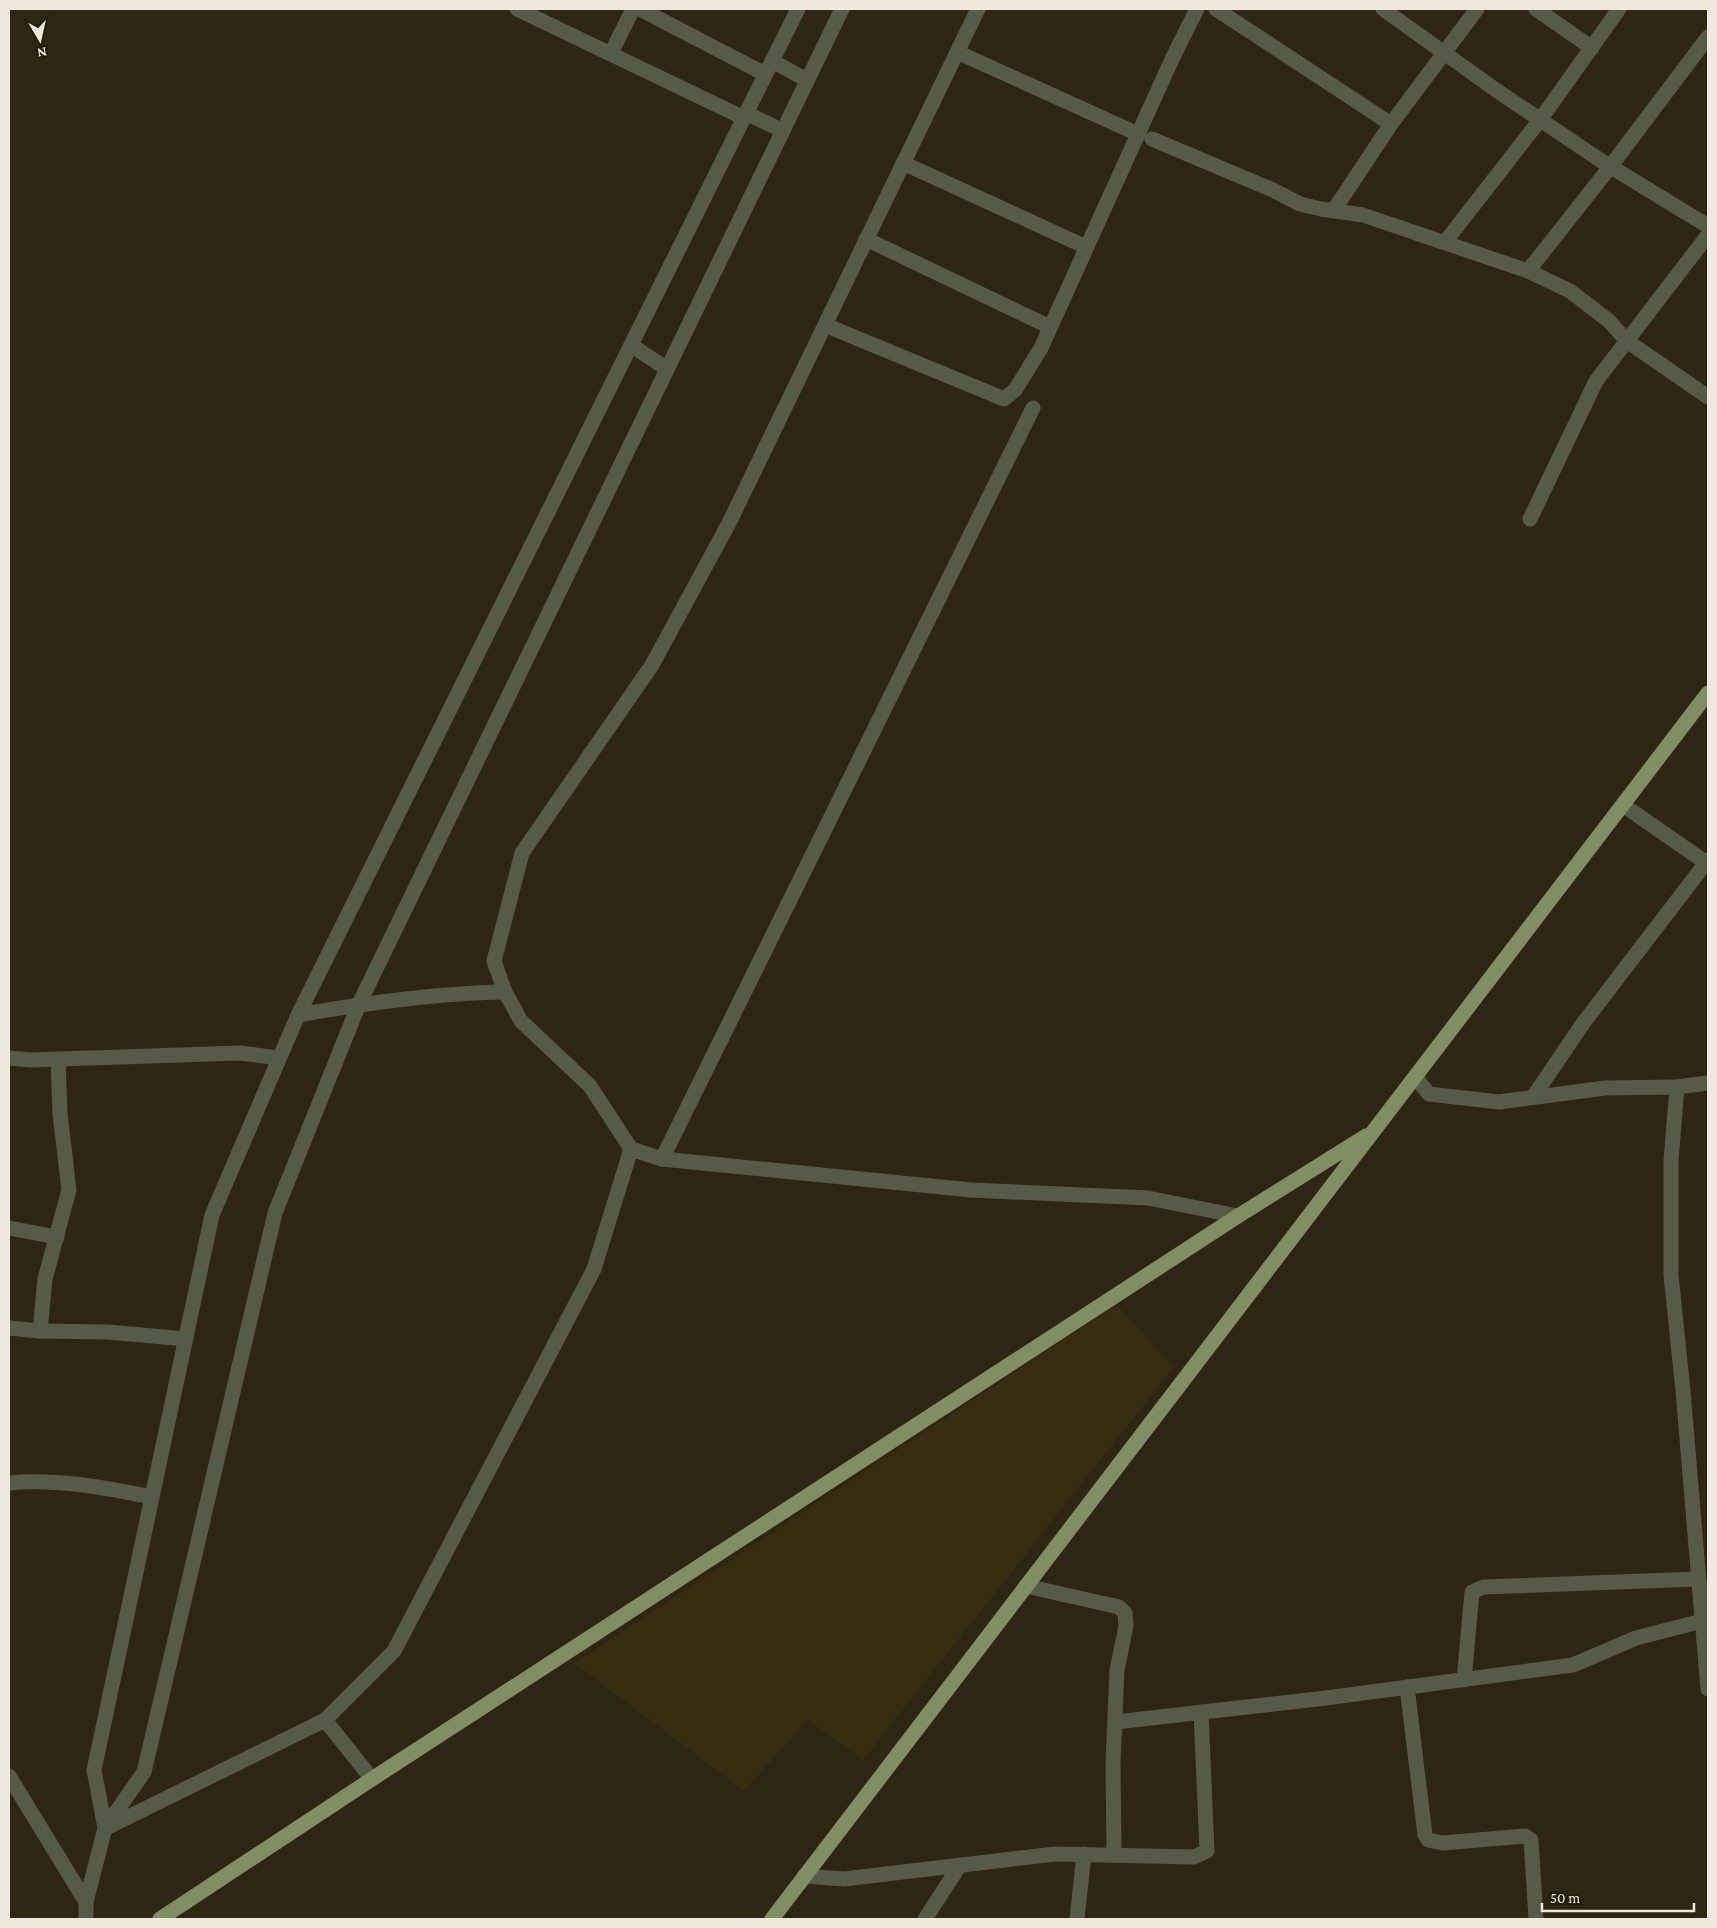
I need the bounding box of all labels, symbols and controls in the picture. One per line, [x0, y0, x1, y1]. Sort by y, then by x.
north arrow [15, 15, 65, 65]
text: N [36, 44, 48, 62]
scale bar [1542, 1880, 1694, 1912]
text: 50 m [1550, 1890, 1580, 1906]

